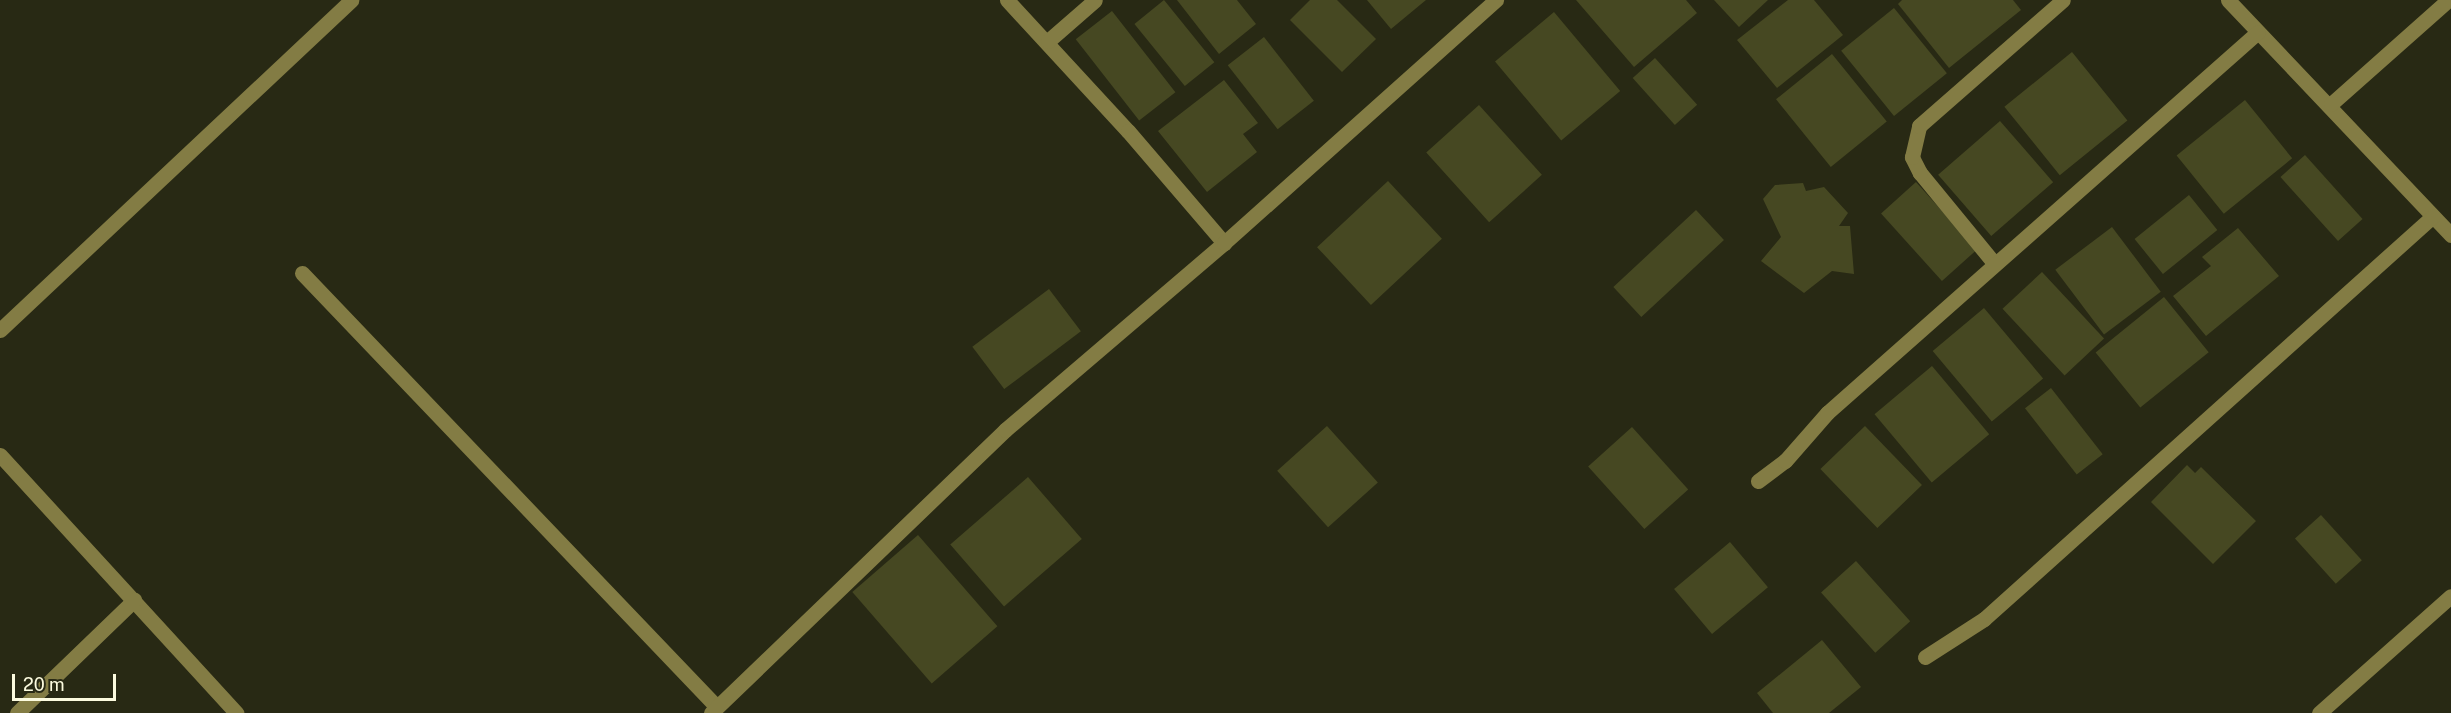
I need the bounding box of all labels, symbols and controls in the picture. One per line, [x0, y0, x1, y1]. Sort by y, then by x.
scale bar [15, 662, 118, 700]
text: 20 m [23, 674, 65, 695]

